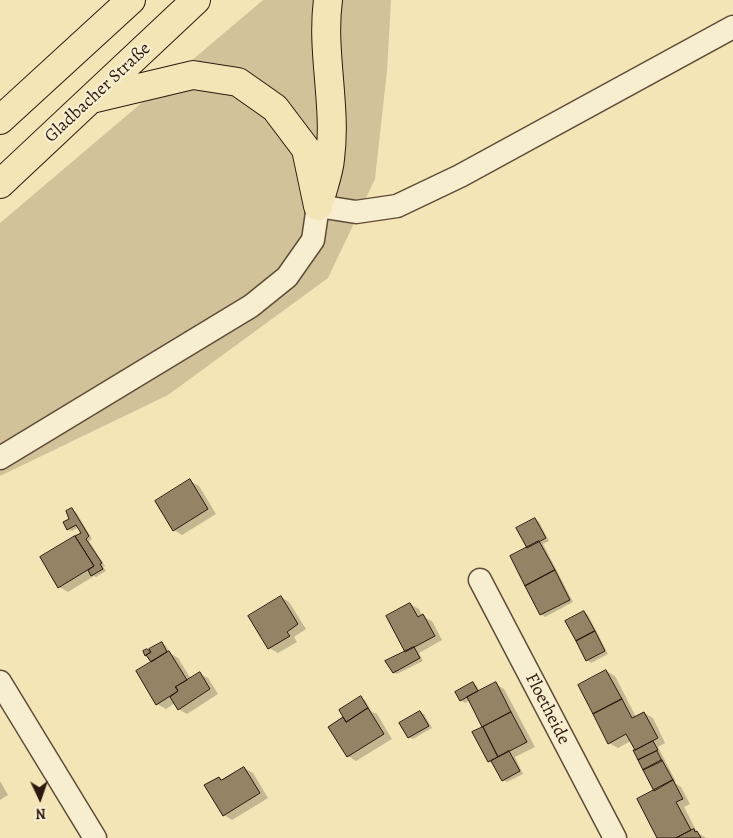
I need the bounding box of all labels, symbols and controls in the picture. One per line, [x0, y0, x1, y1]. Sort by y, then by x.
street label: Gladbacher Straße [41, 38, 155, 148]
street label: Floetheide [520, 670, 574, 748]
north arrow [15, 773, 65, 823]
text: N [35, 804, 46, 823]

